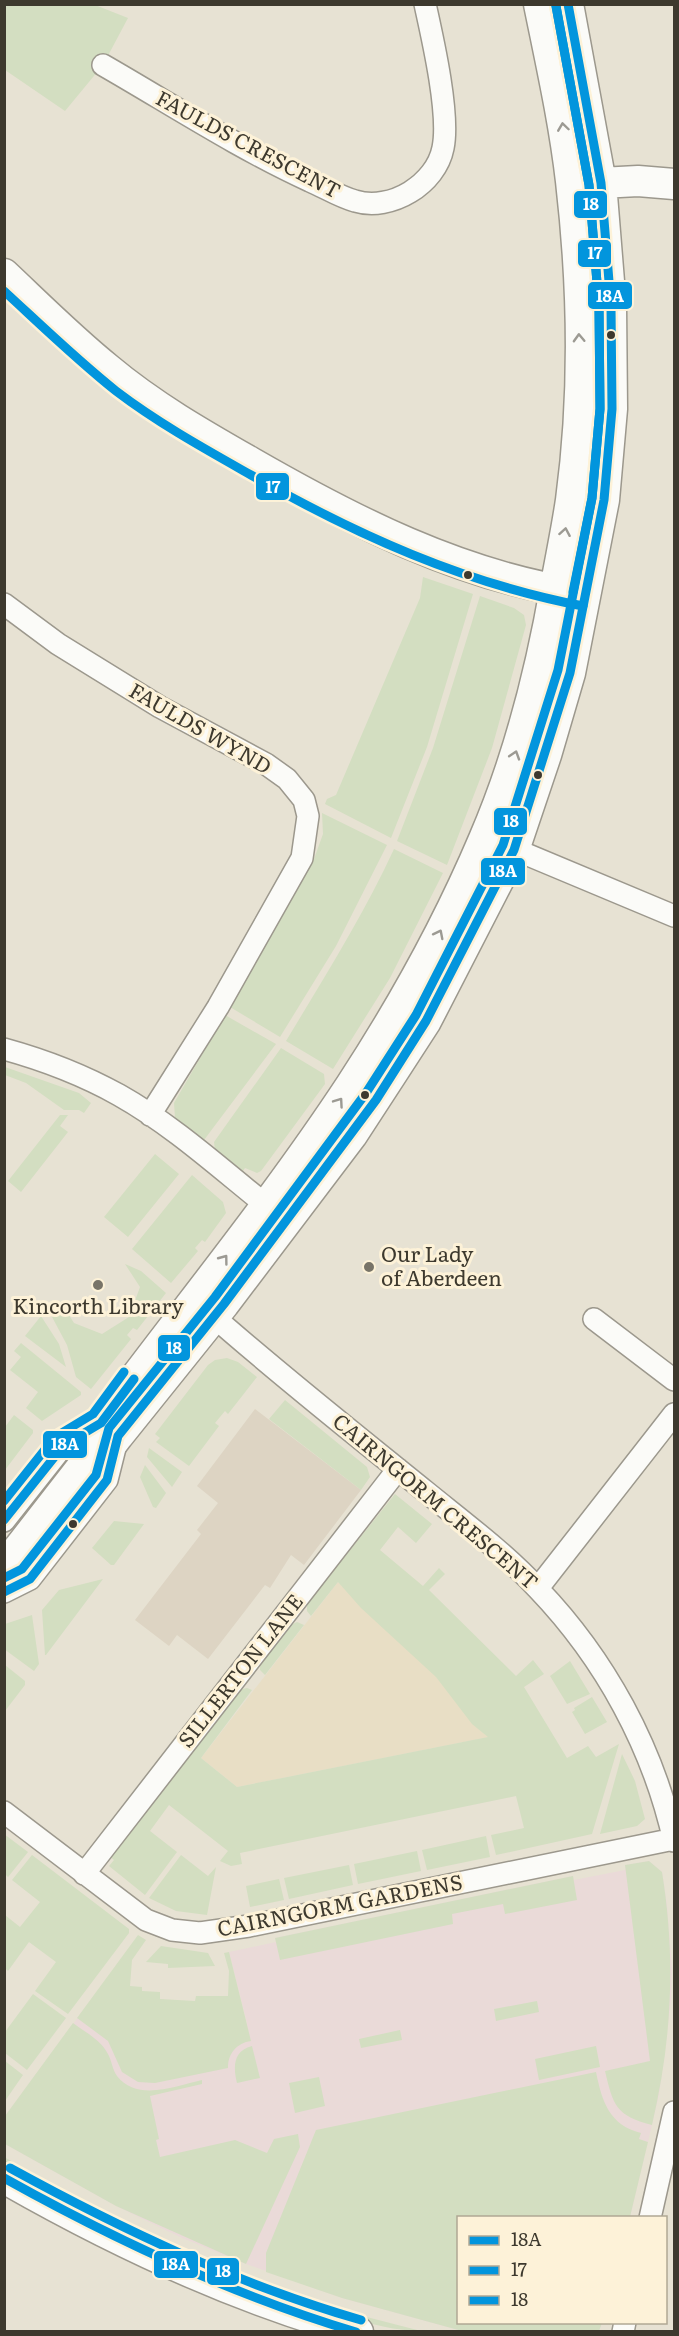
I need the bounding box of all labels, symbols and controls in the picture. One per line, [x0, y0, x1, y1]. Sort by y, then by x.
street label: FAULDS CRESCENT [151, 81, 347, 205]
one-way arrow [558, 122, 570, 131]
line badge: 18 [573, 190, 608, 219]
text: 18 [583, 191, 600, 215]
line badge: 17 [577, 239, 612, 268]
text: 17 [588, 240, 603, 264]
line badge: 18A [587, 281, 633, 310]
text: 18A [596, 283, 624, 307]
unlabelled marker [605, 329, 617, 341]
one-way arrow [573, 333, 586, 342]
line badge: 17 [255, 472, 290, 501]
text: 17 [266, 474, 281, 498]
one-way arrow [558, 527, 571, 537]
unlabelled marker [462, 569, 474, 581]
street label: FAULDS WYND [124, 673, 278, 780]
one-way arrow [508, 750, 520, 761]
unlabelled marker [532, 769, 544, 781]
line badge: 18 [493, 807, 528, 836]
text: 18 [503, 808, 520, 832]
line badge: 18A [480, 857, 526, 886]
text: 18A [489, 858, 517, 882]
one-way arrow [431, 929, 443, 940]
unlabelled marker [359, 1089, 371, 1101]
one-way arrow [332, 1097, 343, 1108]
place label: Our Lady of Aberdeen [381, 1237, 502, 1292]
one-way arrow [217, 1255, 228, 1266]
marker: Our Lady of Aberdeen [362, 1260, 376, 1274]
marker: Kincorth Library [91, 1278, 105, 1292]
place label: Kincorth Library [12, 1289, 184, 1320]
line badge: 18 [157, 1334, 191, 1362]
text: 18 [166, 1335, 183, 1359]
street label: CAIRNGORM CRESCENT [327, 1405, 546, 1596]
line badge: 18A [42, 1430, 88, 1459]
text: 18A [51, 1431, 79, 1455]
unlabelled marker [67, 1518, 79, 1530]
street label: SILLERTON LANE [169, 1586, 309, 1753]
street label: CAIRNGORM GARDENS [214, 1865, 465, 1943]
legend [457, 2216, 667, 2324]
text: 18A [511, 2225, 541, 2252]
line badge: 18A [153, 2250, 199, 2279]
text: 18A [162, 2251, 190, 2275]
text: 17 [511, 2255, 527, 2282]
line badge: 18 [206, 2257, 240, 2286]
text: 18 [215, 2258, 232, 2282]
text: 18 [511, 2285, 528, 2312]

